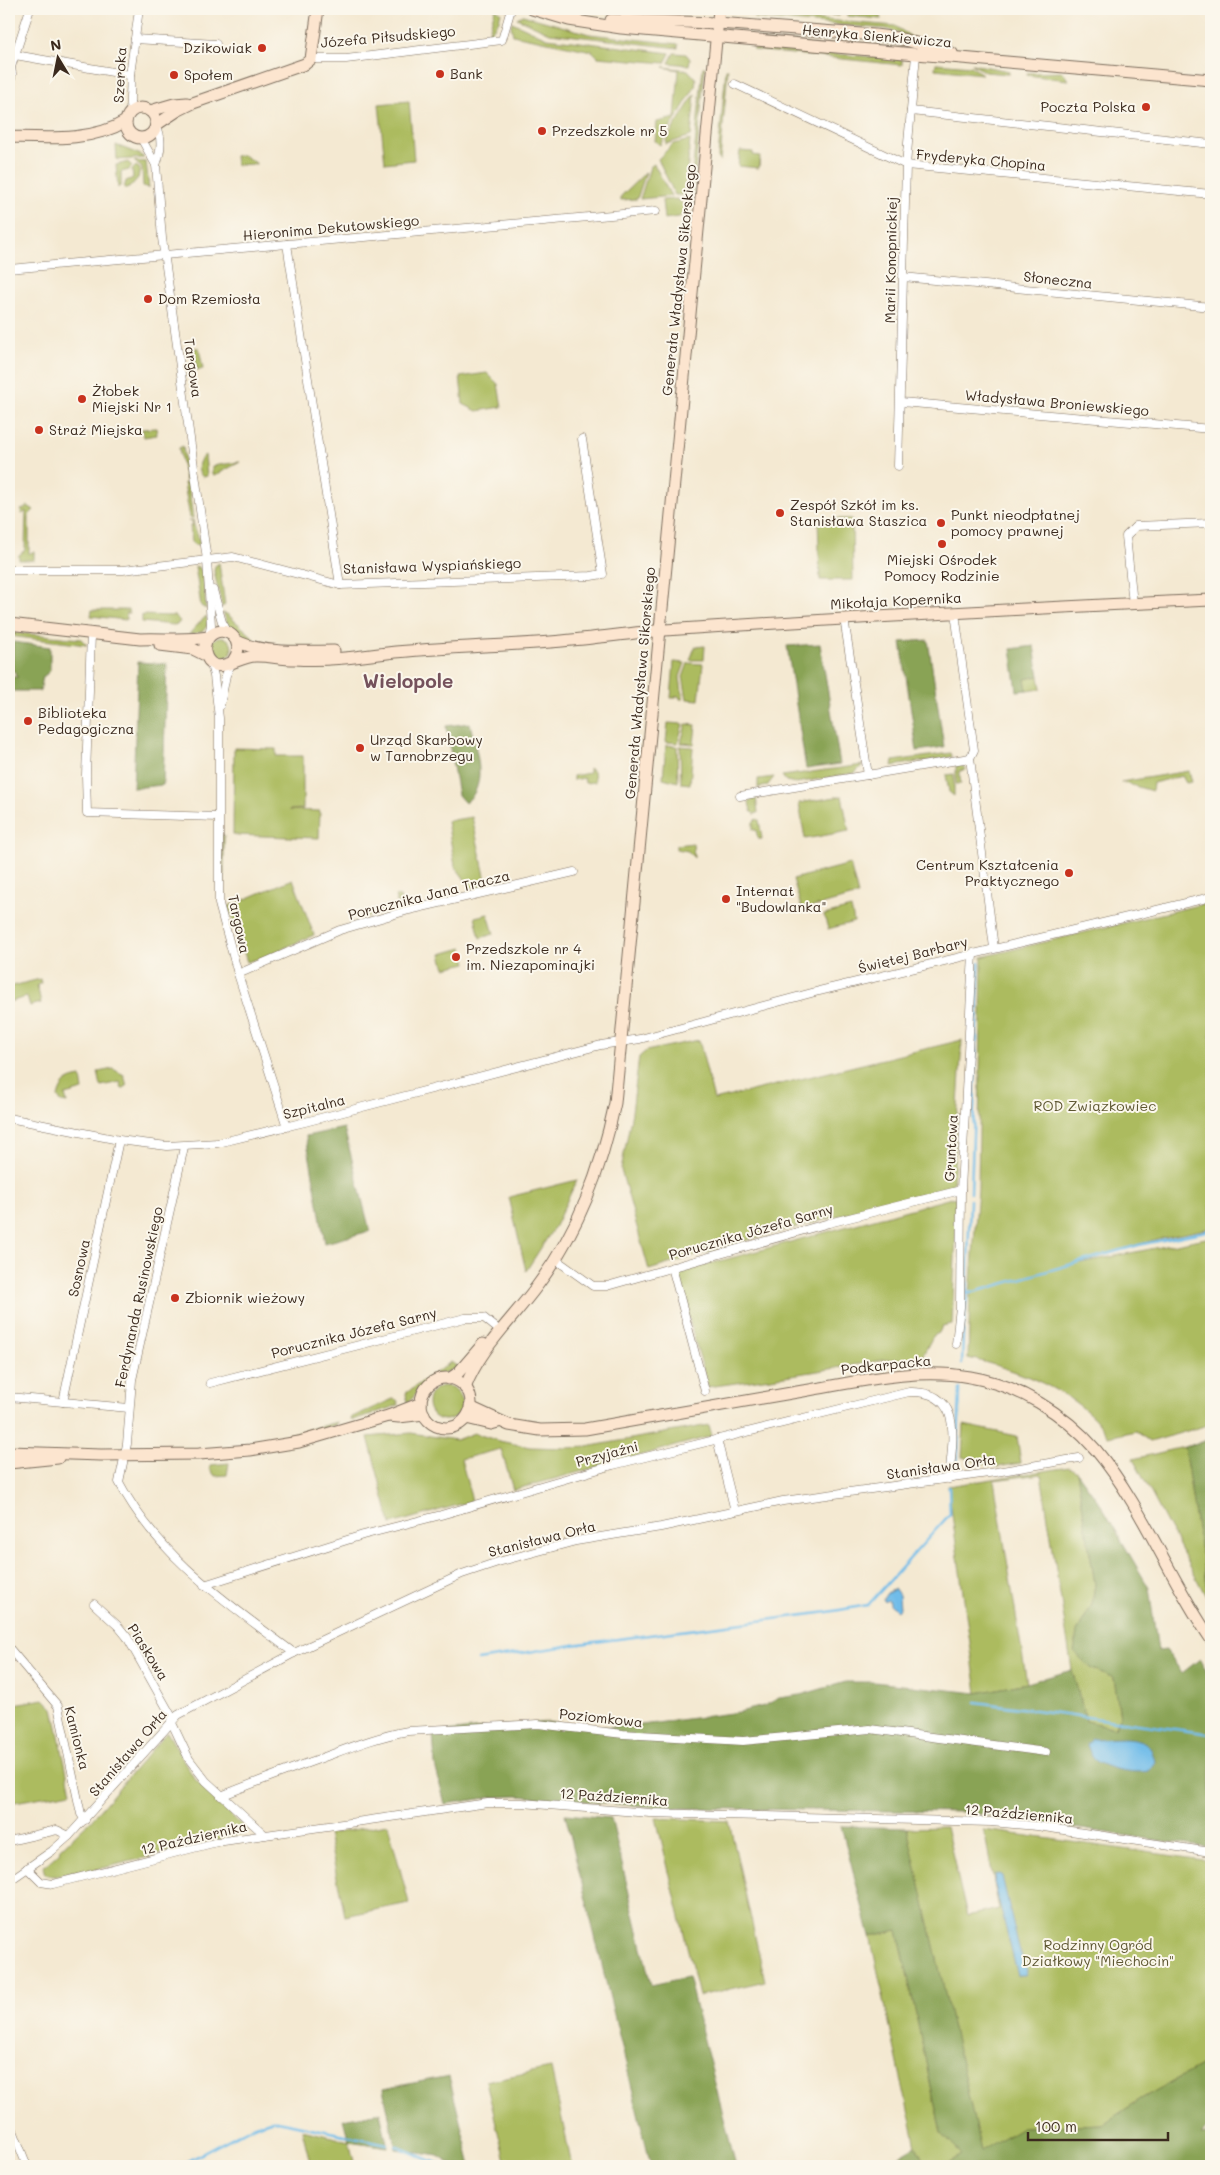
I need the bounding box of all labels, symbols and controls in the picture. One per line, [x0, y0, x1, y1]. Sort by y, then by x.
street label: Henryka Sienkiewicza [801, 19, 953, 52]
street label: Józefa Piłsudskiego [320, 21, 456, 52]
north arrow [32, 32, 82, 82]
text: N [49, 34, 63, 55]
place label: Dzikowiak [183, 38, 252, 57]
marker: Dzikowiak [256, 42, 268, 54]
street label: Szeroka [109, 47, 130, 103]
place label: Bank [450, 64, 483, 83]
place label: Społem [184, 65, 233, 84]
marker: Bank [434, 68, 446, 80]
marker: Społem [168, 69, 180, 81]
place label: Poczta Polska [1040, 97, 1136, 116]
marker: Poczta Polska [1140, 101, 1152, 113]
place label: Przedszkole nr 5 [552, 121, 667, 140]
marker: Przedszkole nr 5 [536, 125, 548, 137]
street label: Fryderyka Chopina [915, 144, 1047, 175]
street label: Generała Władysława Sikorskiego [657, 163, 700, 397]
street label: Marii Konopnickiej [880, 196, 901, 324]
street label: Hieronima Dekutowskiego [242, 210, 420, 245]
street label: Słoneczna [1023, 266, 1094, 293]
place label: Dom Rzemiosła [158, 289, 261, 308]
marker: Dom Rzemiosła [142, 293, 154, 305]
street label: Targowa [180, 337, 207, 399]
place label: Żłobek Miejski Nr 1 [92, 381, 172, 416]
street label: Władysława Broniewskiego [964, 385, 1150, 420]
marker: Żłobek Miejski Nr 1 [76, 393, 88, 405]
place label: Straż Miejska [49, 420, 143, 439]
marker: Straż Miejska [33, 424, 45, 436]
place label: Zespół Szkół im ks. Stanisława Staszica [790, 495, 927, 530]
place label: Punkt nieodpłatnej pomocy prawnej [951, 505, 1080, 540]
marker: Zespół Szkół im ks. Stanisława Staszica [774, 507, 786, 519]
marker: Punkt nieodpłatnej pomocy prawnej [935, 517, 947, 529]
marker: Miejski Ośrodek Pomocy Rodzinie [936, 538, 948, 550]
place label: Miejski Ośrodek Pomocy Rodzinie [884, 550, 1000, 585]
street label: Stanisława Wyspiańskiego [343, 553, 521, 578]
street label: Generała Władysława Sikorskiego [620, 566, 659, 800]
street label: Mikołaja Kopernika [830, 588, 962, 613]
district label: Wielopole [363, 668, 453, 693]
place label: Biblioteka Pedagogiczna [38, 703, 134, 738]
marker: Biblioteka Pedagogiczna [22, 715, 34, 727]
place label: Urząd Skarbowy w Tarnobrzegu [370, 730, 483, 765]
marker: Urząd Skarbowy w Tarnobrzegu [354, 742, 366, 754]
place label: Centrum Kształcenia Praktycznego [916, 855, 1059, 890]
street label: Porucznika Jana Tracza [346, 865, 512, 924]
marker: Centrum Kształcenia Praktycznego [1063, 867, 1075, 879]
place label: Internat "Budowlanka" [736, 881, 826, 916]
street label: Targowa [224, 893, 255, 955]
marker: Internat "Budowlanka" [720, 893, 732, 905]
street label: Świętej Barbary [856, 932, 970, 977]
place label: Przedszkole nr 4 im. Niezapominajki [466, 939, 595, 974]
marker: Przedszkole nr 4 im. Niezapominajki [450, 951, 462, 963]
street label: Szpitalna [281, 1090, 347, 1123]
park label: ROD Związkowiec [1033, 1096, 1157, 1115]
street label: Gruntowa [939, 1114, 962, 1182]
street label: Porucznika Józefa Sarny [667, 1199, 835, 1264]
street label: Ferdynanda Rusinowskiego [110, 1205, 167, 1389]
street label: Sosnowa [63, 1237, 94, 1299]
place label: Zbiornik wieżowy [185, 1288, 305, 1307]
marker: Zbiornik wieżowy [169, 1292, 181, 1304]
street label: Porucznika Józefa Sarny [269, 1303, 439, 1362]
street label: Podkarpacka [840, 1350, 932, 1379]
street label: Przyjaźni [574, 1436, 640, 1471]
street label: Stanisława Orła [885, 1449, 997, 1484]
street label: Stanisława Orła [486, 1516, 598, 1561]
street label: Piaskowa [123, 1620, 173, 1684]
street label: Kamionka [60, 1704, 95, 1772]
street label: Poziomkowa [558, 1704, 644, 1731]
street label: Stanisława Orła [84, 1705, 171, 1800]
street label: 12 Października [559, 1783, 669, 1810]
street label: 12 Października [964, 1799, 1074, 1828]
street label: 12 Października [139, 1816, 249, 1859]
park label: Rodzinny Ogród Działkowy "Miechocin" [1022, 1935, 1174, 1970]
scale bar [1028, 2110, 1168, 2142]
text: 100 m [1035, 2116, 1077, 2136]

